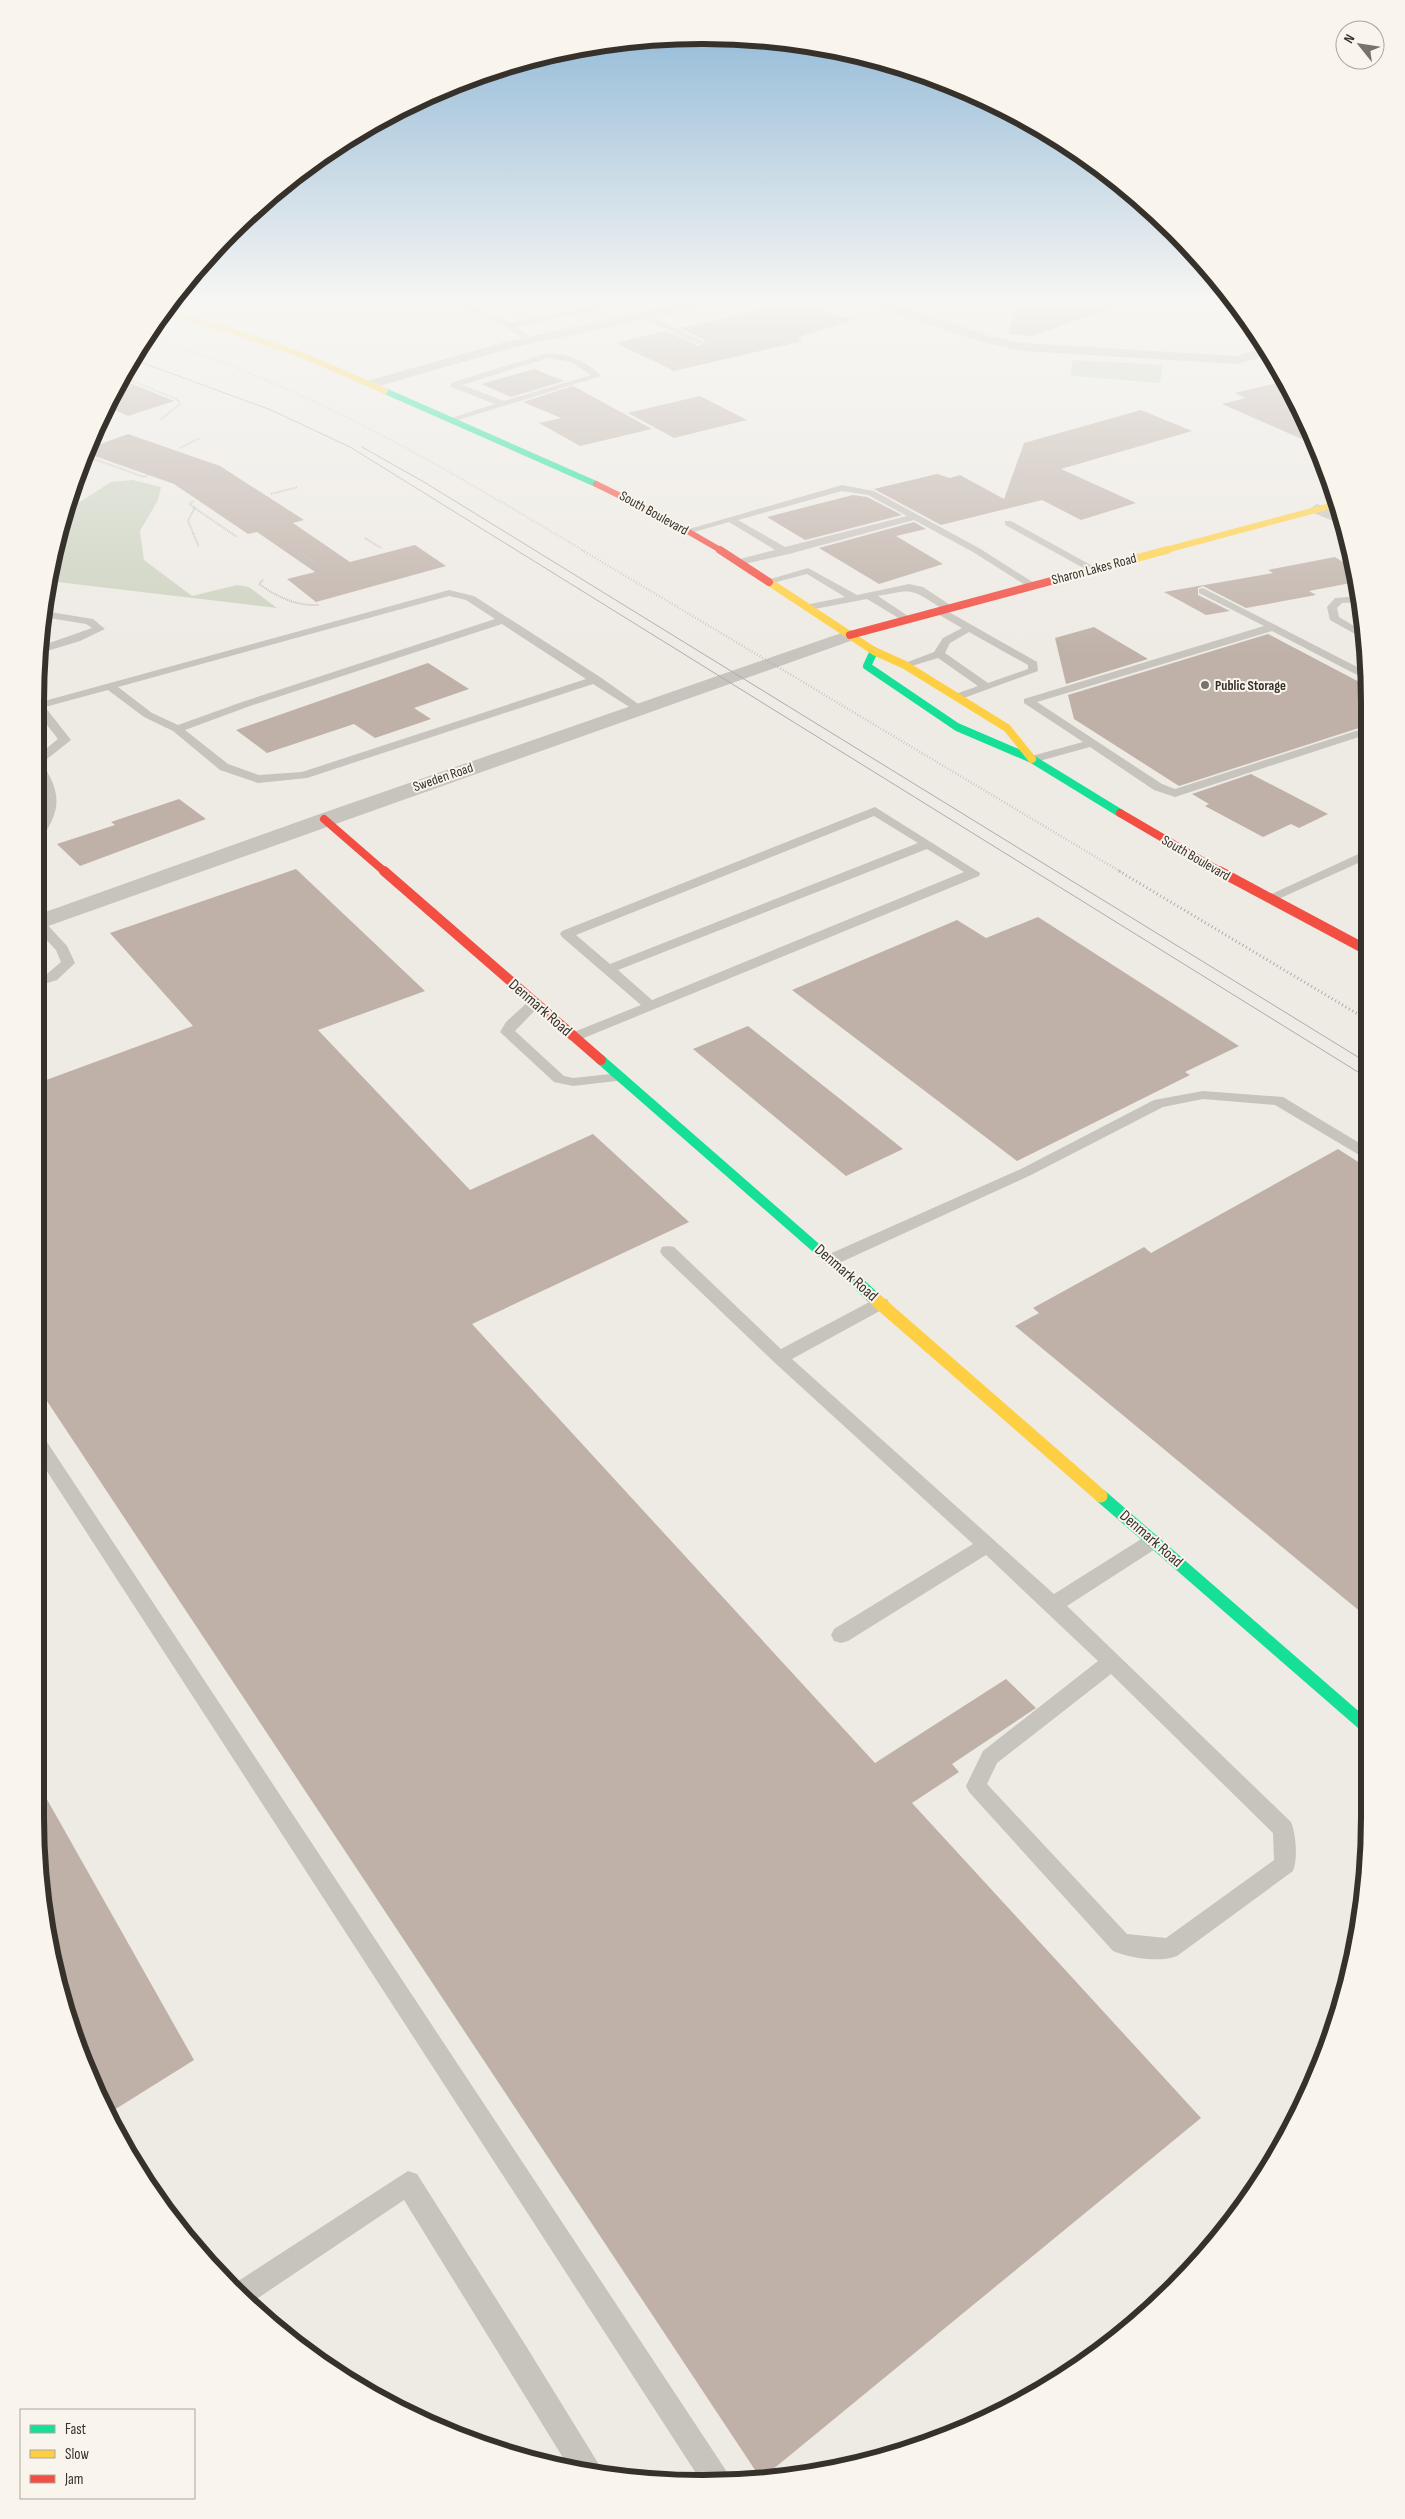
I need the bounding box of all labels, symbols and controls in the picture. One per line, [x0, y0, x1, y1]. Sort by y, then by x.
north arrow [1335, 20, 1385, 70]
text: N [1340, 31, 1358, 46]
street label: South Boulevard [616, 487, 692, 539]
street label: Sharon Lakes Road [1050, 549, 1138, 588]
place label: Public Storage [1215, 677, 1286, 694]
marker: Public Storage [1199, 679, 1211, 691]
street label: Sweden Road [411, 759, 475, 795]
street label: South Boulevard [1159, 832, 1233, 885]
street label: Denmark Road [505, 975, 575, 1041]
street label: Denmark Road [811, 1240, 881, 1306]
street label: Denmark Road [1116, 1506, 1186, 1572]
legend [20, 2409, 195, 2499]
text: Fast [65, 2420, 87, 2439]
text: Slow [65, 2445, 89, 2464]
text: Jam [64, 2470, 83, 2489]

